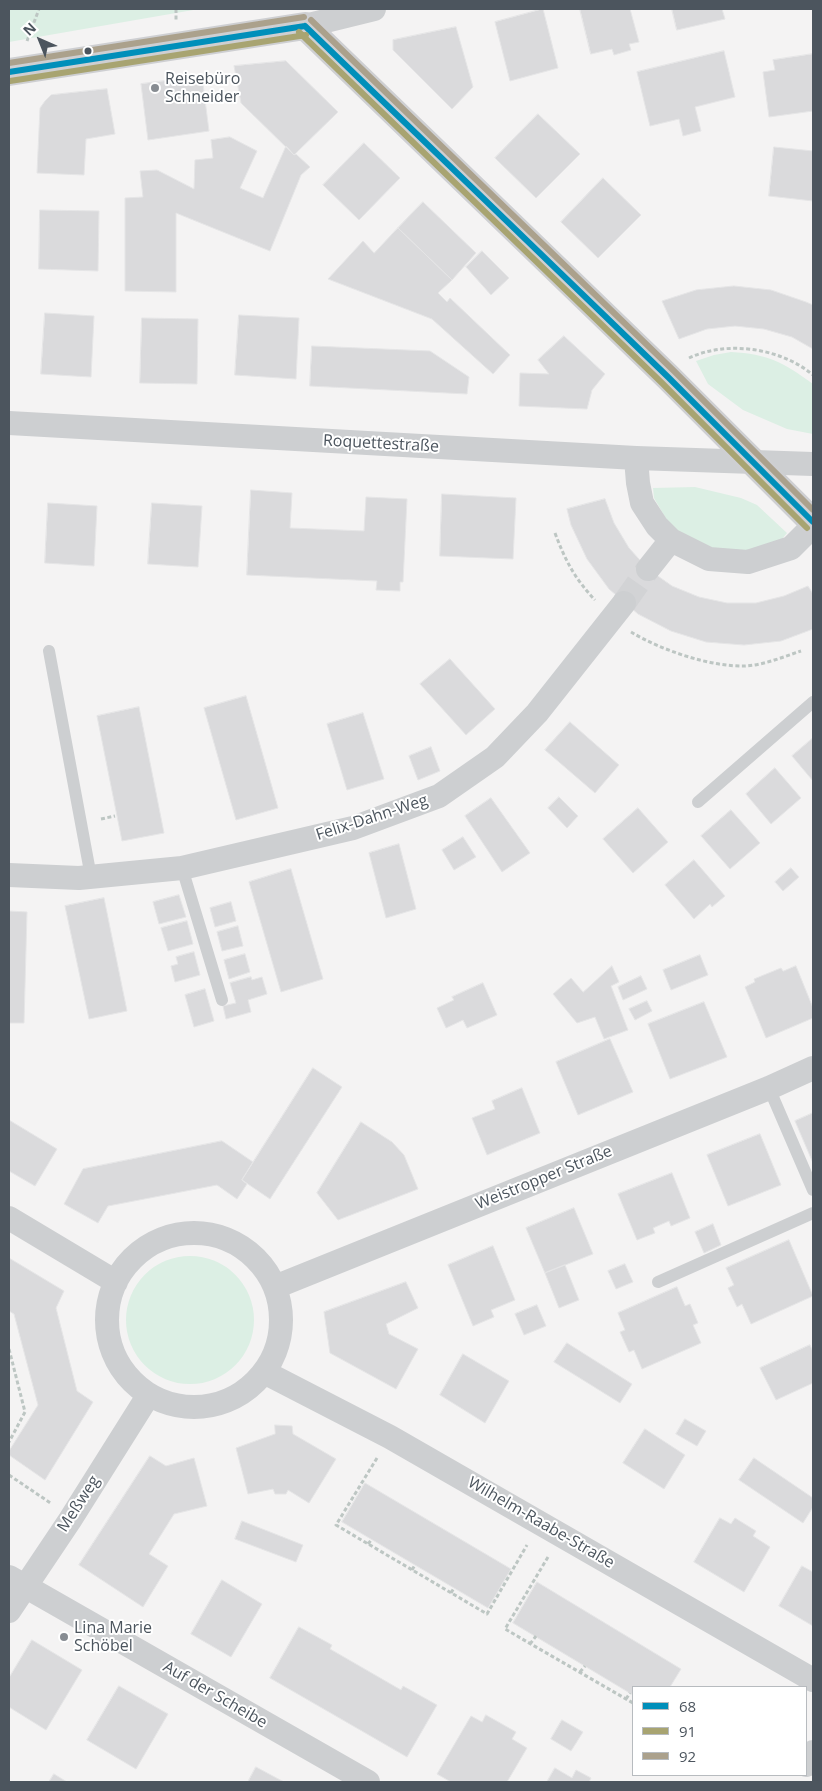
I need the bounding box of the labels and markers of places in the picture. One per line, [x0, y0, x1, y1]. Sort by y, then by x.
unlabelled marker [83, 46, 93, 56]
place label: Reisebüro Schneider [165, 69, 240, 107]
marker: Reisebüro Schneider [149, 82, 161, 94]
place label: Lina Marie Schöbel [74, 1618, 152, 1656]
marker: Lina Marie Schöbel [58, 1631, 70, 1643]

